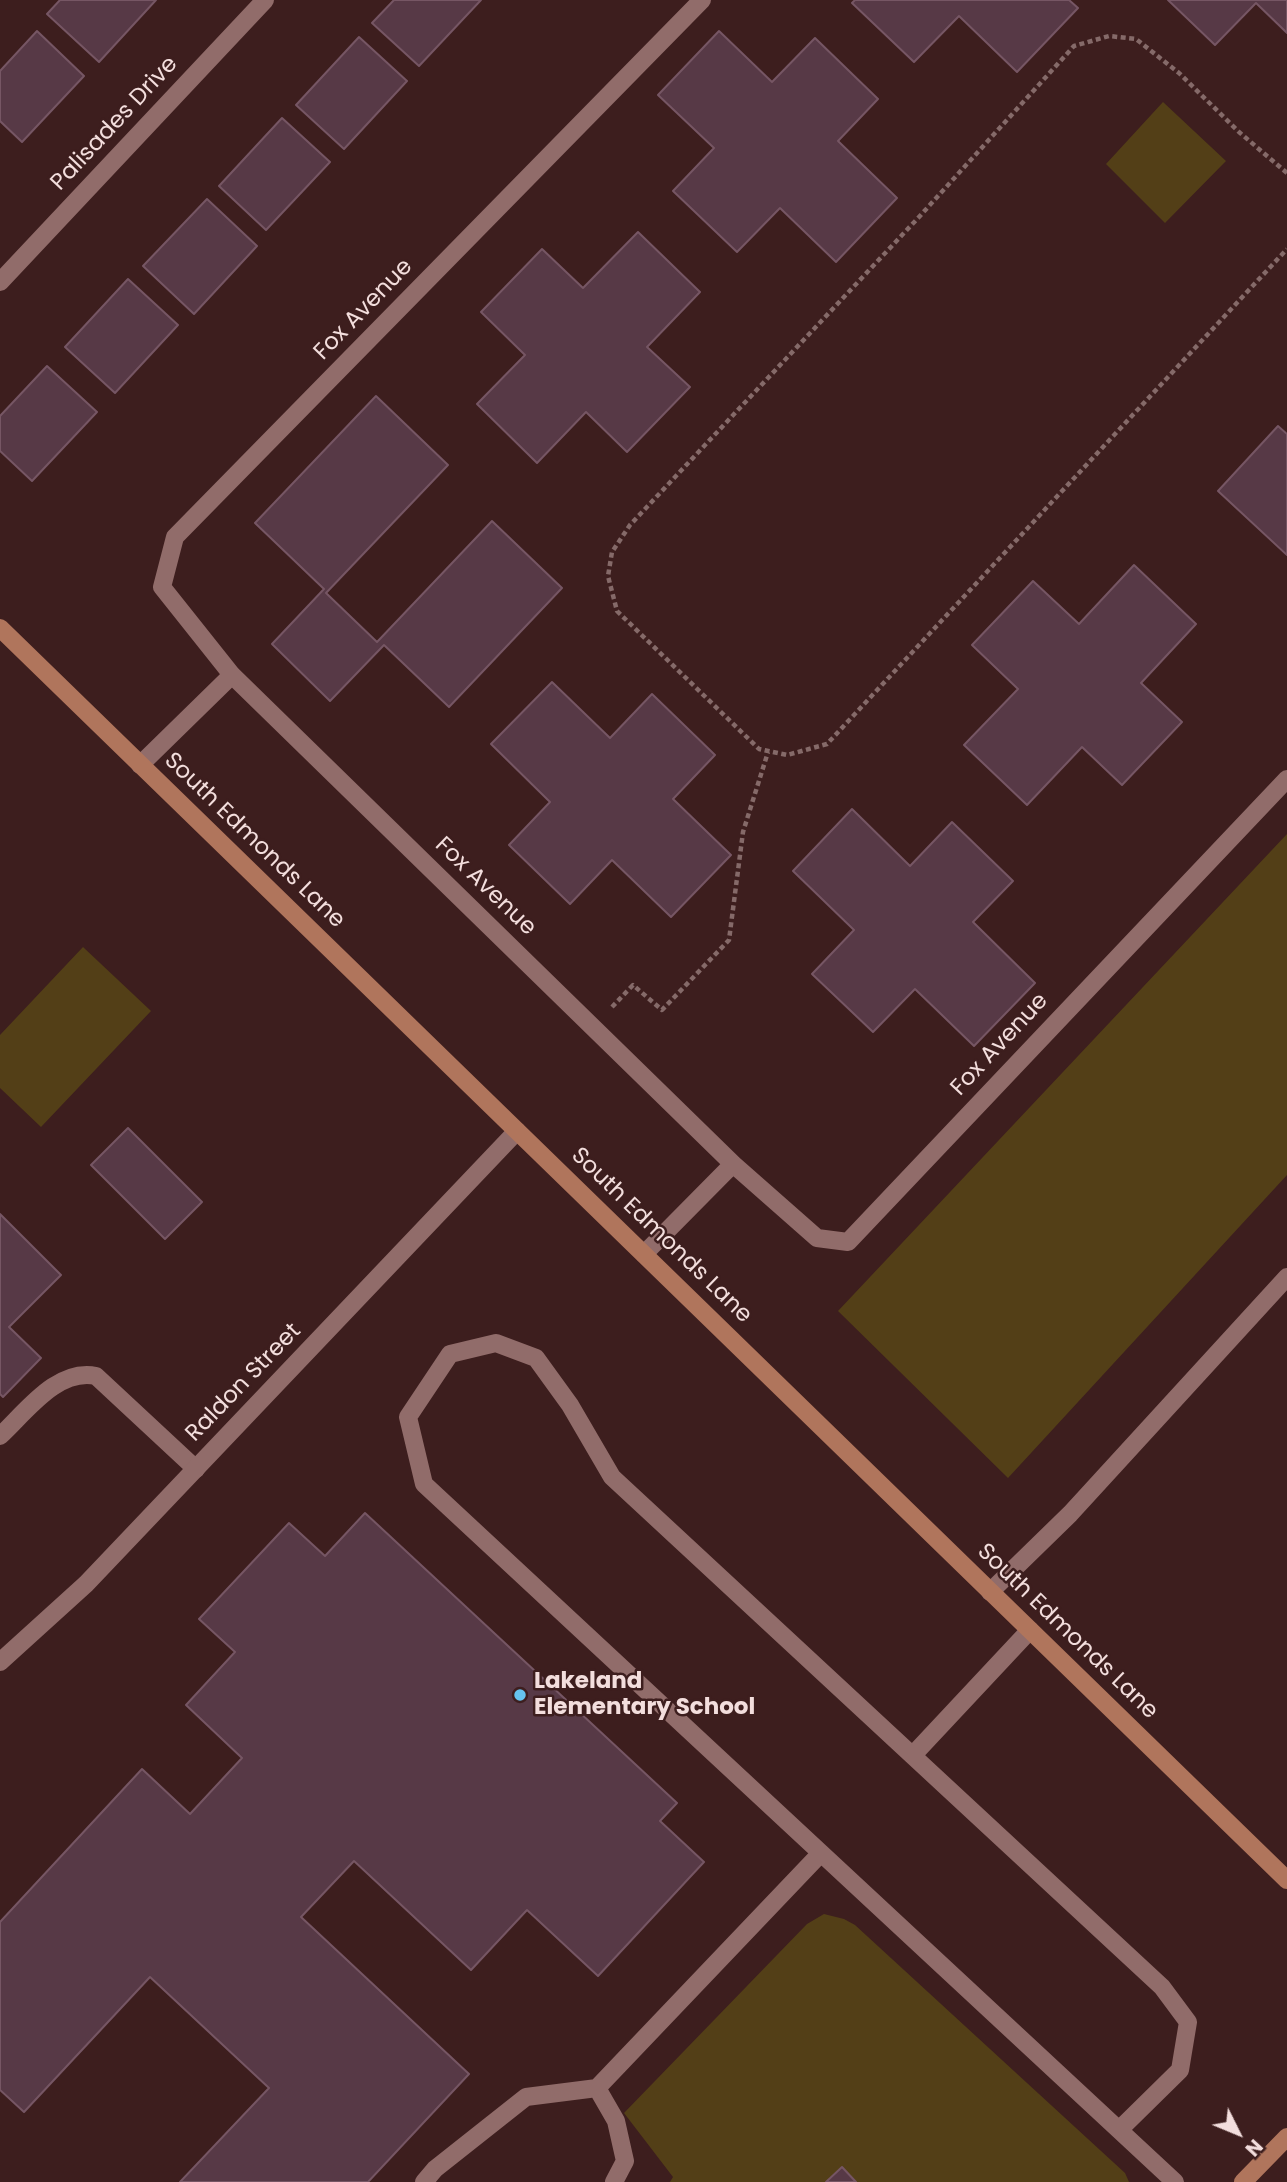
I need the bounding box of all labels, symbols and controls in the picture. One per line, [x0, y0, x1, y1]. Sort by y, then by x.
street label: Palisades Drive [46, 51, 184, 197]
street label: Fox Avenue [309, 254, 419, 366]
street label: South Edmonds Lane [158, 747, 350, 935]
street label: Fox Avenue [429, 832, 541, 942]
street label: Fox Avenue [946, 988, 1054, 1102]
street label: South Edmonds Lane [565, 1142, 757, 1330]
street label: Raldon Street [181, 1318, 307, 1448]
street label: South Edmonds Lane [971, 1538, 1163, 1726]
place label: Lakeland Elementary School [534, 1668, 755, 1722]
marker: Lakeland Elementary School [512, 1687, 528, 1703]
north arrow [1203, 2098, 1273, 2168]
text: N [1239, 2133, 1268, 2162]

